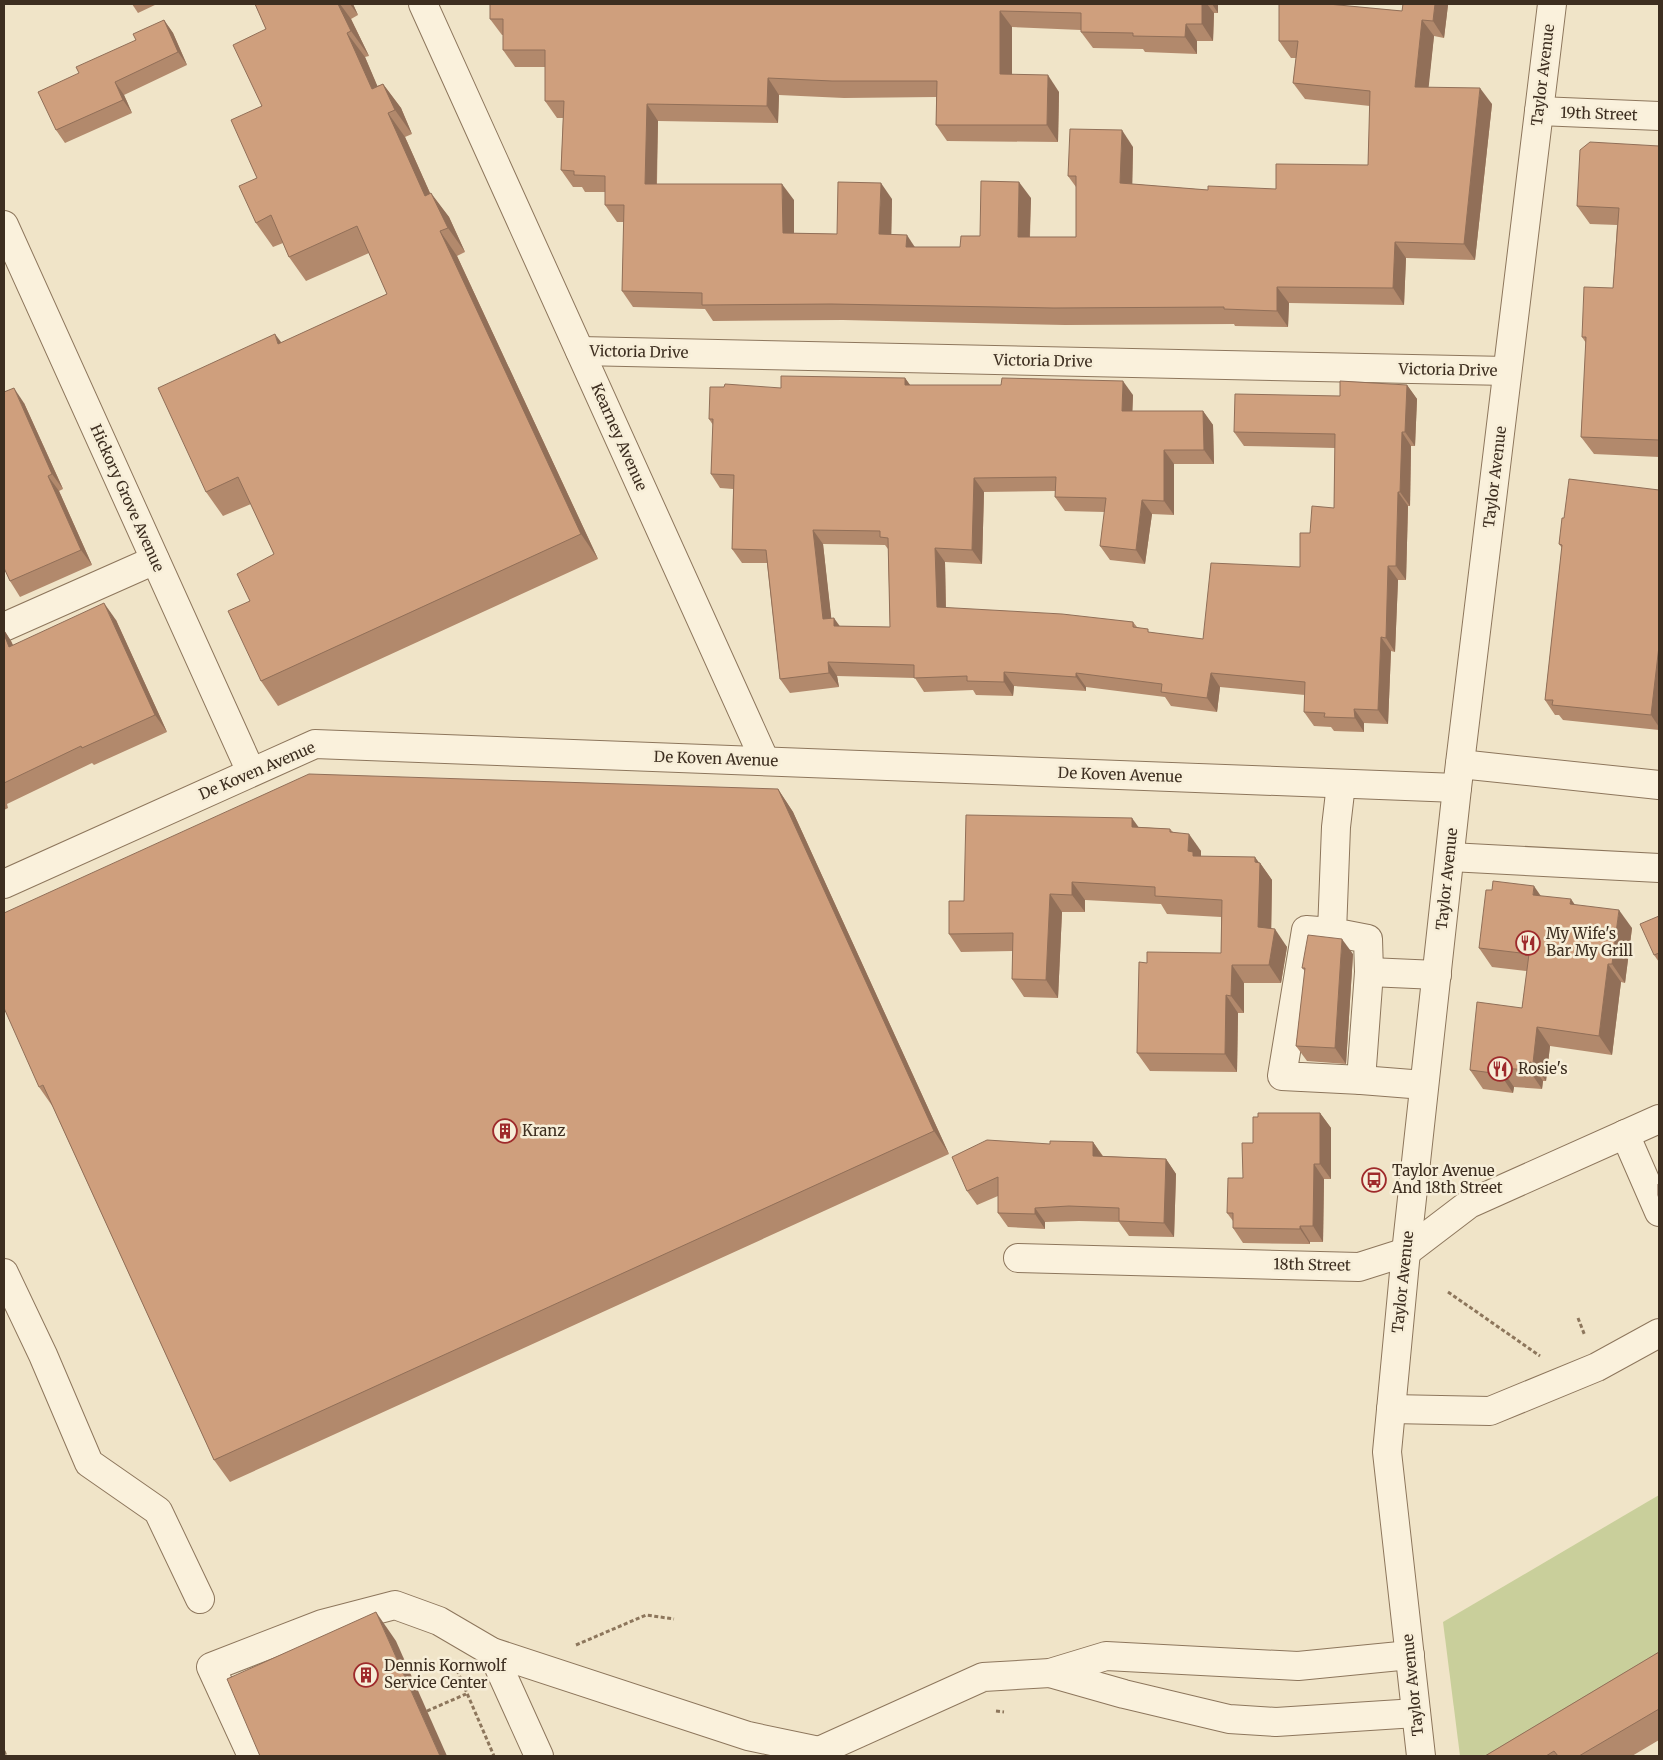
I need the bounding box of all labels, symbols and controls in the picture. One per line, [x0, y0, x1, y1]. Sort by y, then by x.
street label: Taylor Avenue [1527, 23, 1558, 127]
street label: 19th Street [1560, 103, 1638, 124]
street label: Victoria Drive [589, 341, 689, 362]
street label: Victoria Drive [993, 350, 1093, 371]
street label: Victoria Drive [1398, 359, 1498, 380]
street label: Kearney Avenue [587, 380, 652, 494]
street label: Hickory Grove Avenue [86, 421, 169, 575]
street label: Taylor Avenue [1479, 425, 1510, 529]
street label: De Koven Avenue [196, 737, 318, 804]
street label: De Koven Avenue [653, 747, 779, 770]
street label: De Koven Avenue [1057, 763, 1183, 786]
street label: Taylor Avenue [1432, 827, 1461, 931]
place label: My Wife's Bar My Grill [1546, 924, 1633, 960]
restaurant icon: My Wife's Bar My Grill [1515, 930, 1541, 956]
restaurant icon: Rosie's [1487, 1056, 1513, 1082]
place label: Rosie's [1518, 1059, 1568, 1078]
building icon: Kranz [492, 1118, 518, 1144]
place label: Kranz [522, 1121, 565, 1140]
place label: Taylor Avenue And 18th Street [1391, 1161, 1503, 1197]
bus stop icon: Taylor Avenue And 18th Street [1361, 1167, 1387, 1193]
street label: Taylor Avenue [1388, 1230, 1417, 1334]
street label: 18th Street [1273, 1254, 1351, 1275]
street label: Taylor Avenue [1398, 1633, 1427, 1737]
place label: Dennis Kornwolf Service Center [384, 1656, 508, 1692]
building icon: Dennis Kornwolf Service Center [353, 1662, 379, 1688]

